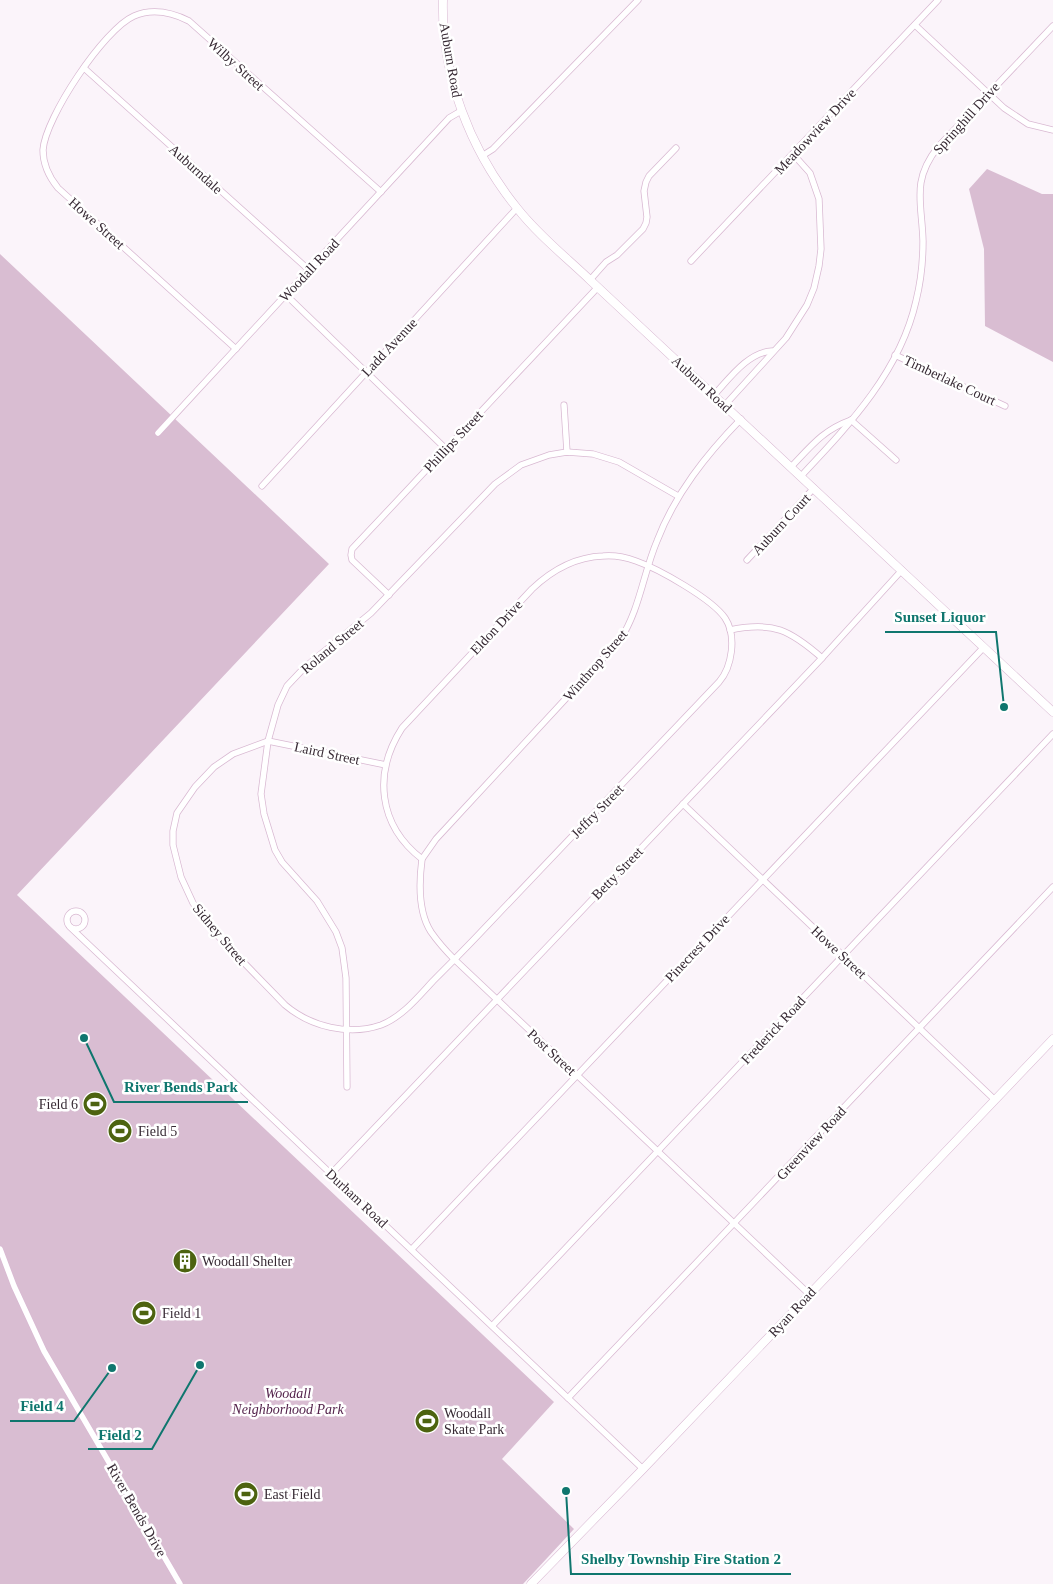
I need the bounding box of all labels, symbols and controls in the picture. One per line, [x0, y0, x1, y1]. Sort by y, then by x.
street label: Auburn Road [437, 21, 464, 99]
street label: Wilby Street [204, 35, 267, 94]
street label: Springhill Drive [930, 79, 1003, 157]
street label: Meadowview Drive [772, 85, 859, 177]
street label: Auburndale [166, 142, 225, 197]
street label: Howe Street [66, 195, 128, 252]
street label: Woodall Road [277, 236, 342, 305]
street label: Ladd Avenue [359, 315, 420, 380]
street label: Auburn Road [669, 353, 735, 416]
street label: Timberlake Court [902, 353, 998, 408]
street label: Phillips Street [421, 407, 486, 475]
street label: Auburn Court [749, 491, 814, 558]
street label: Eldon Drive [467, 597, 525, 658]
callout: Sunset Liquor [885, 602, 996, 632]
text: Sunset Liquor [894, 609, 986, 625]
street label: Roland Street [298, 616, 367, 677]
street label: Winthrop Street [560, 627, 630, 704]
street label: Laird Street [293, 739, 361, 768]
street label: Jeffry Street [568, 781, 627, 841]
street label: Betty Street [589, 844, 646, 902]
street label: Sidney Street [190, 901, 250, 968]
street label: Pinecrest Drive [662, 912, 732, 985]
street label: Howe Street [808, 923, 869, 982]
street label: Frederick Road [738, 994, 808, 1067]
street label: Post Street [525, 1026, 579, 1078]
callout: River Bends Park [114, 1072, 248, 1102]
text: River Bends Park [124, 1079, 239, 1095]
sports icon: Field 6 [82, 1091, 108, 1117]
place label: Field 6 [39, 1097, 78, 1112]
street label: Greenview Road [774, 1104, 849, 1183]
sports icon: Field 5 [107, 1118, 133, 1144]
place label: Field 5 [138, 1124, 177, 1139]
street label: Durham Road [323, 1166, 391, 1231]
building icon: Woodall Shelter [172, 1248, 198, 1274]
place label: Woodall Shelter [202, 1254, 293, 1269]
street label: Ryan Road [766, 1285, 819, 1340]
sports icon: Field 1 [131, 1300, 157, 1326]
place label: Field 1 [162, 1306, 201, 1321]
park label: Woodall Neighborhood Park [231, 1386, 344, 1417]
callout: Field 4 [10, 1391, 74, 1421]
text: Field 4 [20, 1398, 64, 1414]
place label: Woodall Skate Park [444, 1406, 504, 1437]
sports icon: Woodall Skate Park [414, 1408, 440, 1434]
callout: Field 2 [88, 1419, 152, 1449]
text: Field 2 [98, 1427, 142, 1443]
street label: River Bends Drive [104, 1461, 169, 1559]
sports icon: East Field [233, 1481, 259, 1507]
place label: East Field [264, 1487, 320, 1502]
callout: Shelby Township Fire Station 2 [571, 1544, 791, 1574]
text: Shelby Township Fire Station 2 [581, 1551, 781, 1567]

